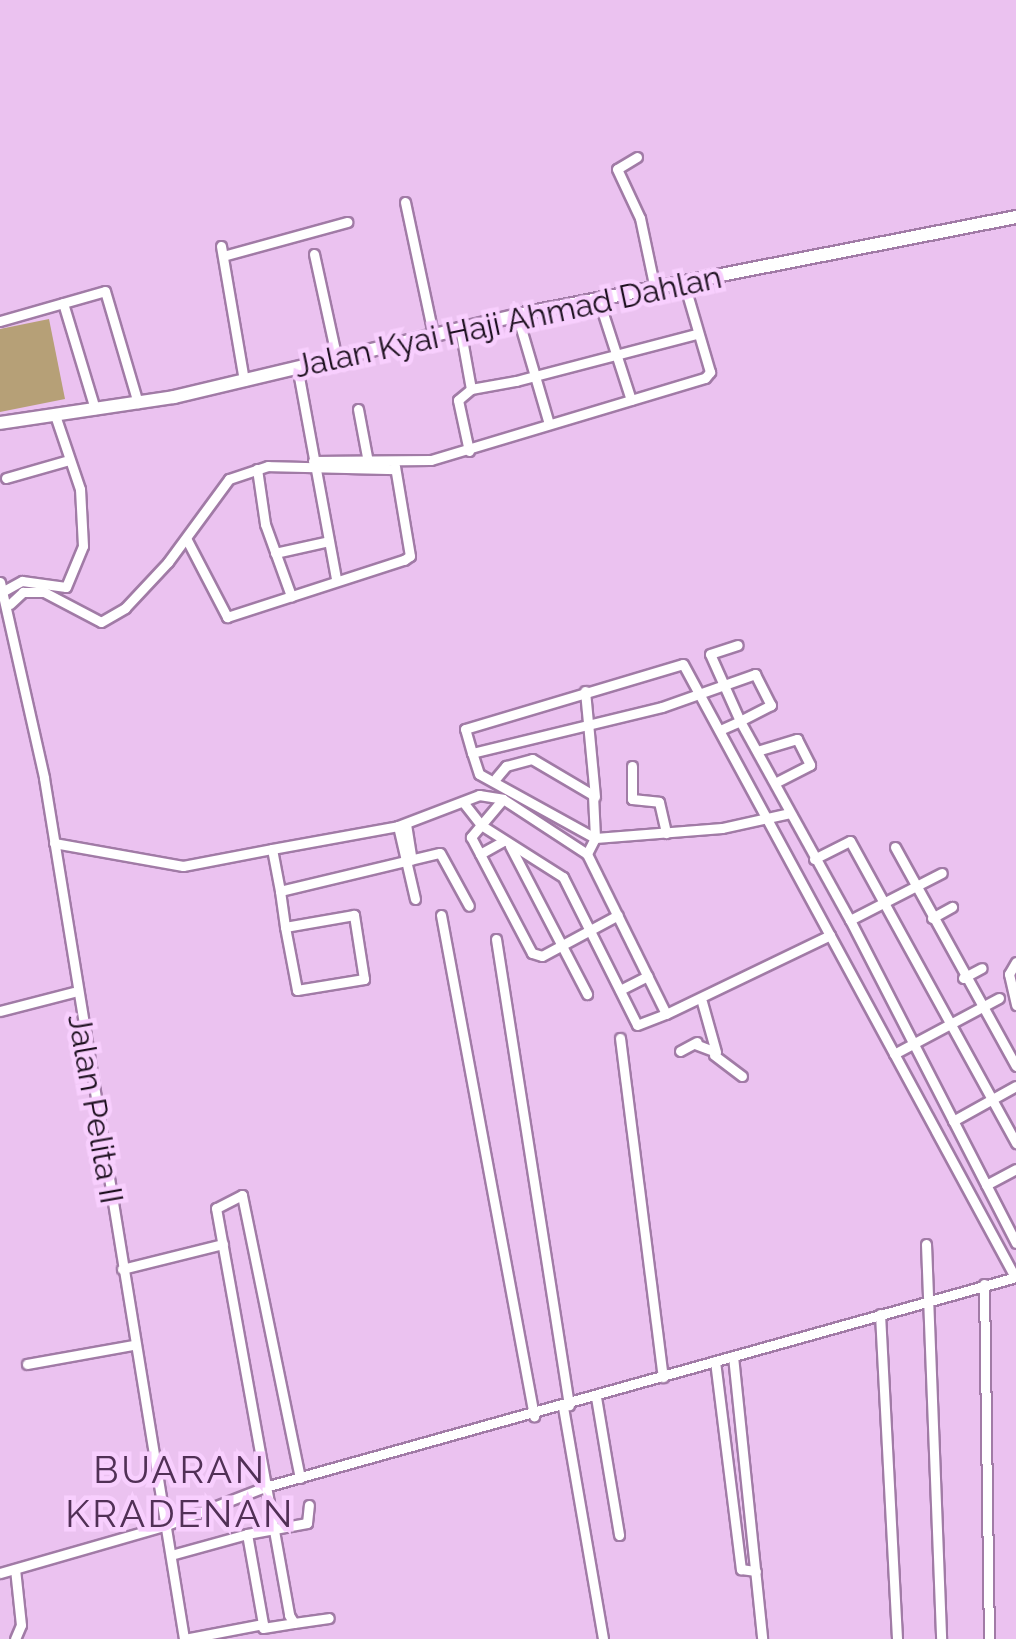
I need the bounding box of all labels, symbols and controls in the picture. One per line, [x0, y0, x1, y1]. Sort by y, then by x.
street label: Jalan Kyai Haji Ahmad Dahlan [291, 258, 725, 386]
street label: Jalan Pelita II [59, 1011, 131, 1207]
district label: BUARAN KRADENAN [65, 1447, 295, 1536]

